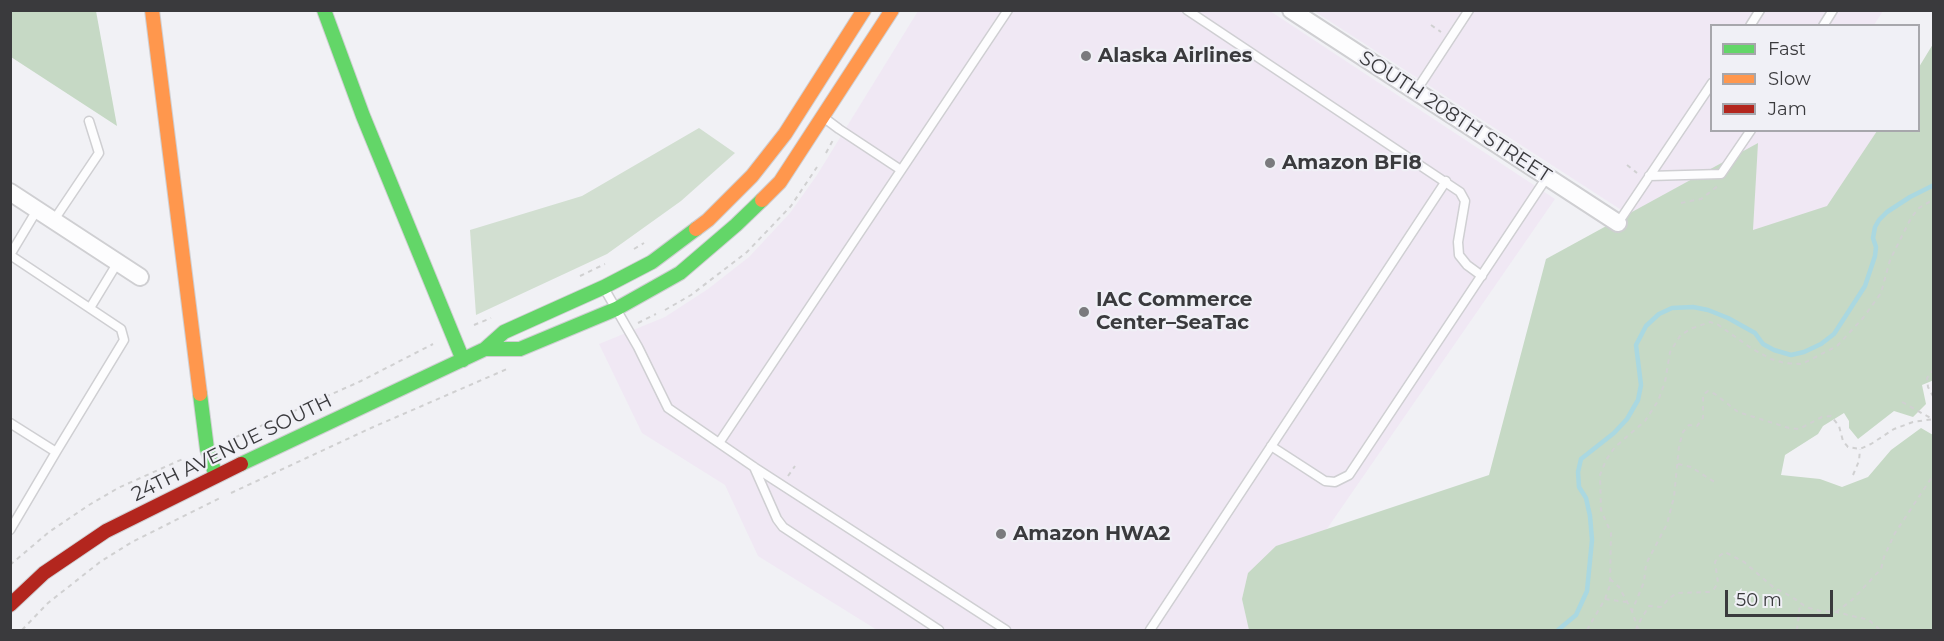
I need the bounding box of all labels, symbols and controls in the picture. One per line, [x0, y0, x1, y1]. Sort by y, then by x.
legend [1710, 24, 1920, 132]
text: Fast [1768, 38, 1806, 60]
place label: Alaska Airlines [1098, 44, 1252, 68]
street label: SOUTH 208TH STREET [1355, 46, 1555, 188]
marker: Alaska Airlines [1079, 49, 1093, 63]
text: Slow [1768, 68, 1811, 90]
text: Jam [1768, 98, 1807, 120]
place label: Amazon BFI8 [1282, 151, 1422, 175]
marker: Amazon BFI8 [1263, 156, 1277, 170]
place label: IAC Commerce Center–SeaTac [1096, 288, 1252, 335]
marker: IAC Commerce Center–SeaTac [1077, 305, 1091, 319]
street label: 24TH AVENUE SOUTH [128, 389, 336, 507]
place label: Amazon HWA2 [1013, 522, 1170, 546]
marker: Amazon HWA2 [994, 527, 1008, 541]
scale bar [1728, 578, 1836, 616]
text: 50 m [1736, 589, 1782, 611]

